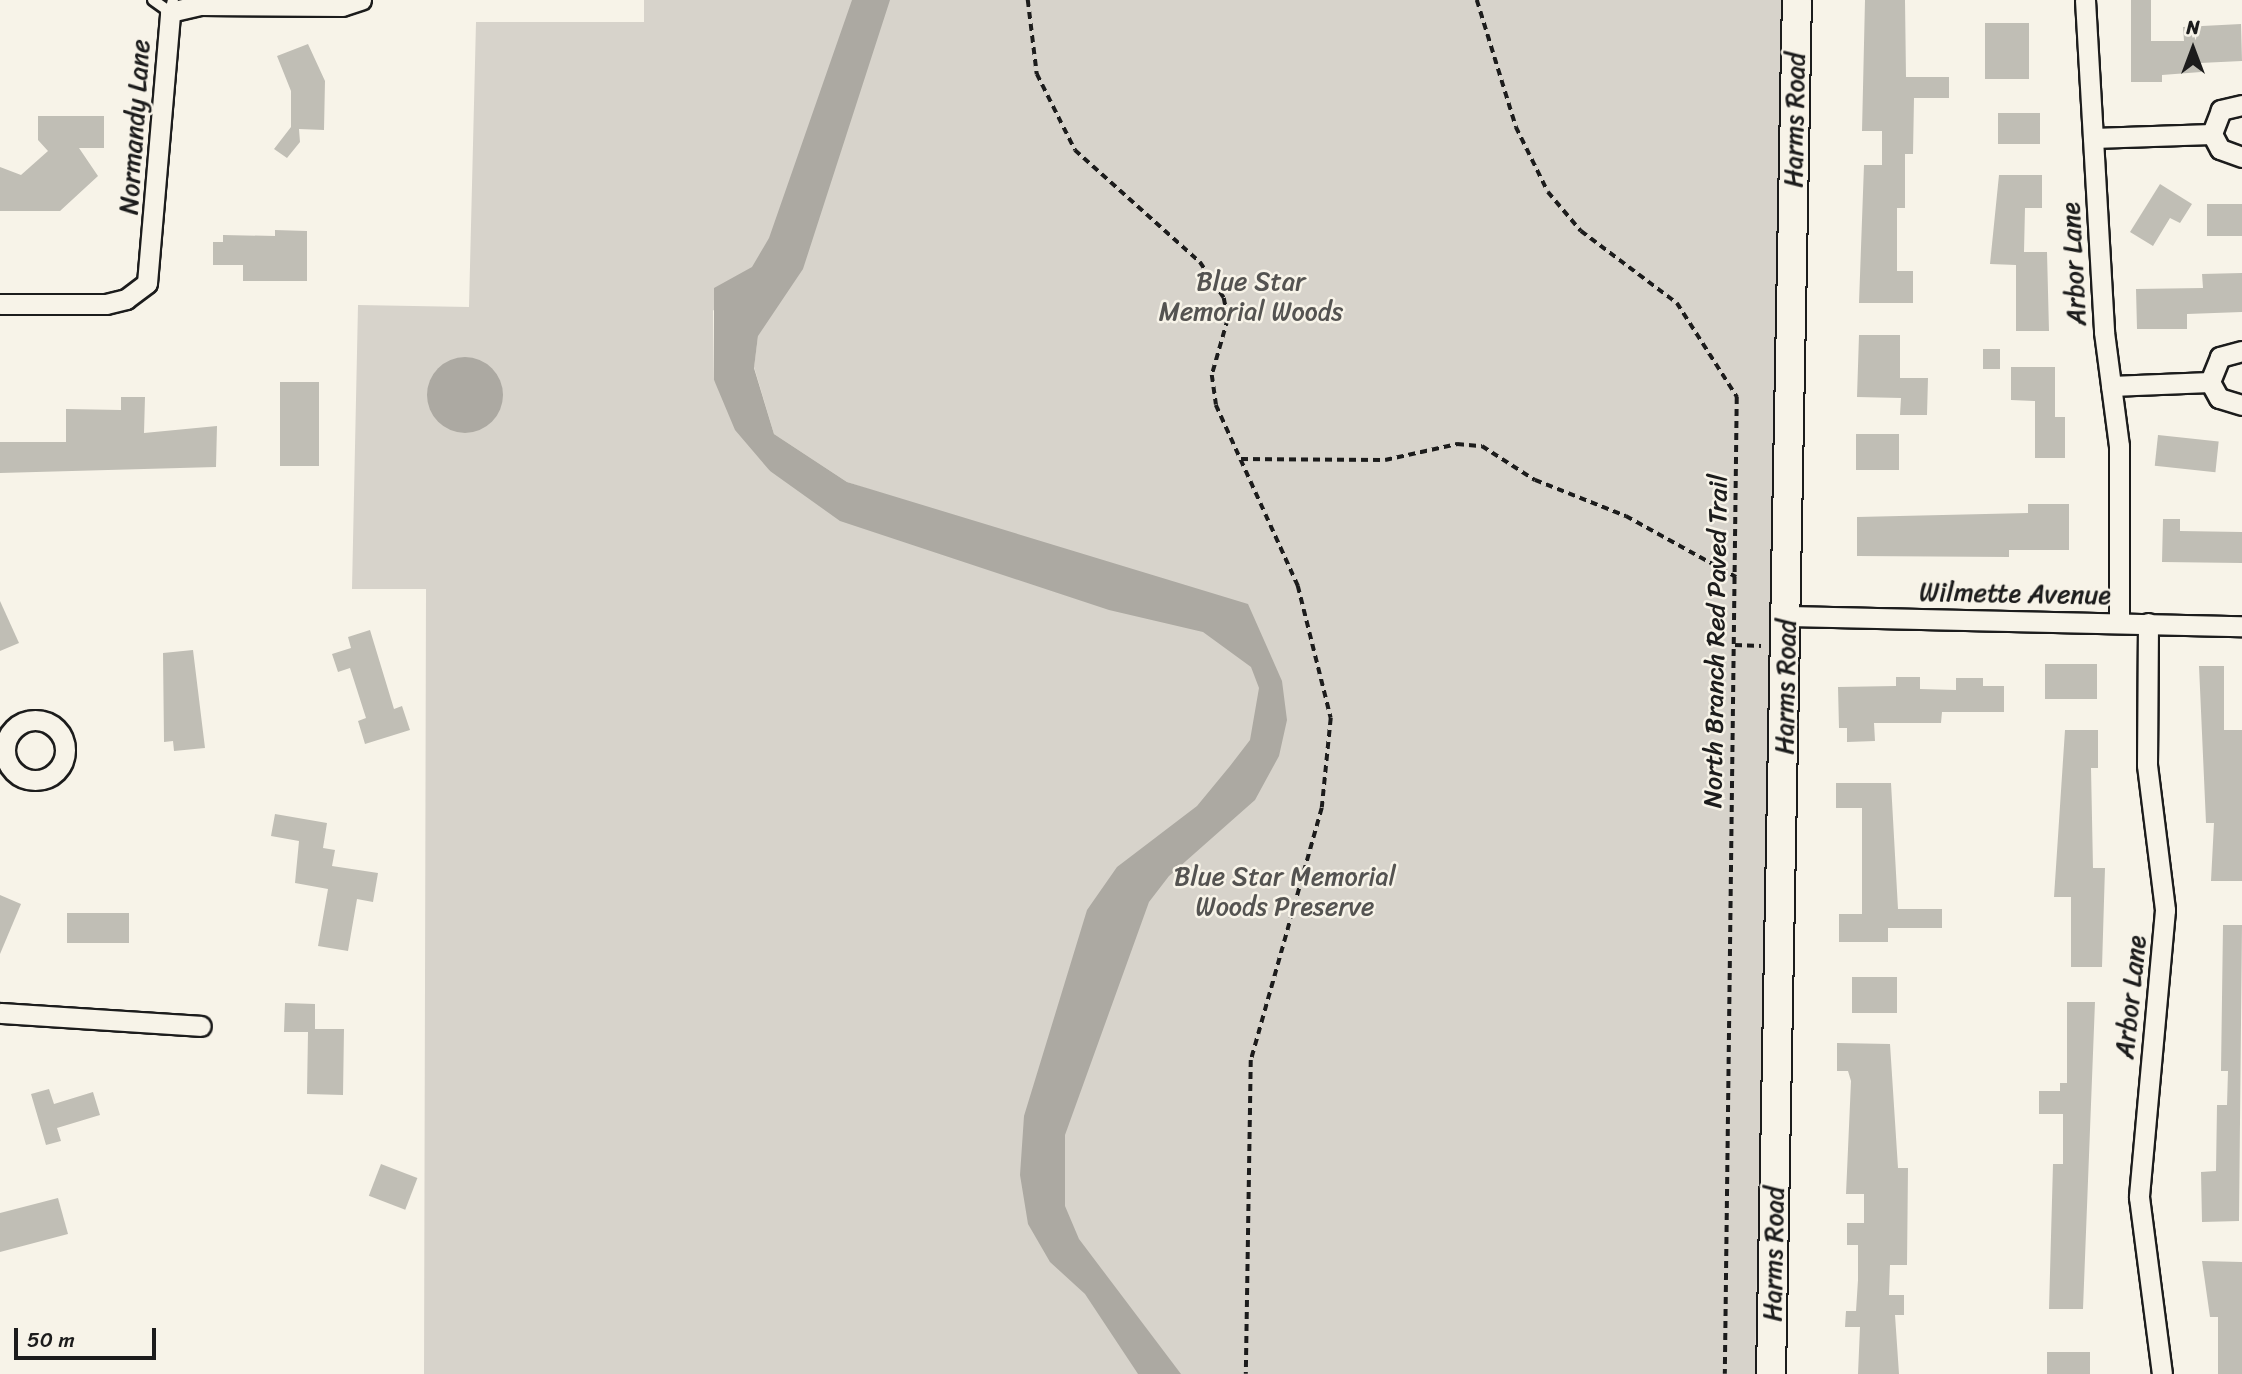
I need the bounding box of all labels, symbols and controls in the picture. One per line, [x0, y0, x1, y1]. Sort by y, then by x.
text: N [2186, 11, 2200, 44]
north arrow [2158, 14, 2228, 84]
street label: Normandy Lane [113, 38, 157, 216]
street label: Harms Road [1778, 52, 1812, 188]
street label: Arbor Lane [2055, 201, 2093, 327]
park label: Blue Star Memorial Woods [1159, 266, 1343, 328]
street label: North Branch Red Paved Trail [1697, 473, 1735, 809]
street label: Wilmette Avenue [1919, 577, 2111, 611]
street label: Harms Road [1769, 619, 1803, 755]
park label: Blue Star Memorial Woods Preserve [1174, 861, 1396, 922]
street label: Arbor Lane [2109, 933, 2153, 1061]
street label: Harms Road [1757, 1186, 1791, 1322]
scale bar [18, 1314, 159, 1358]
text: 50 m [27, 1321, 75, 1359]

